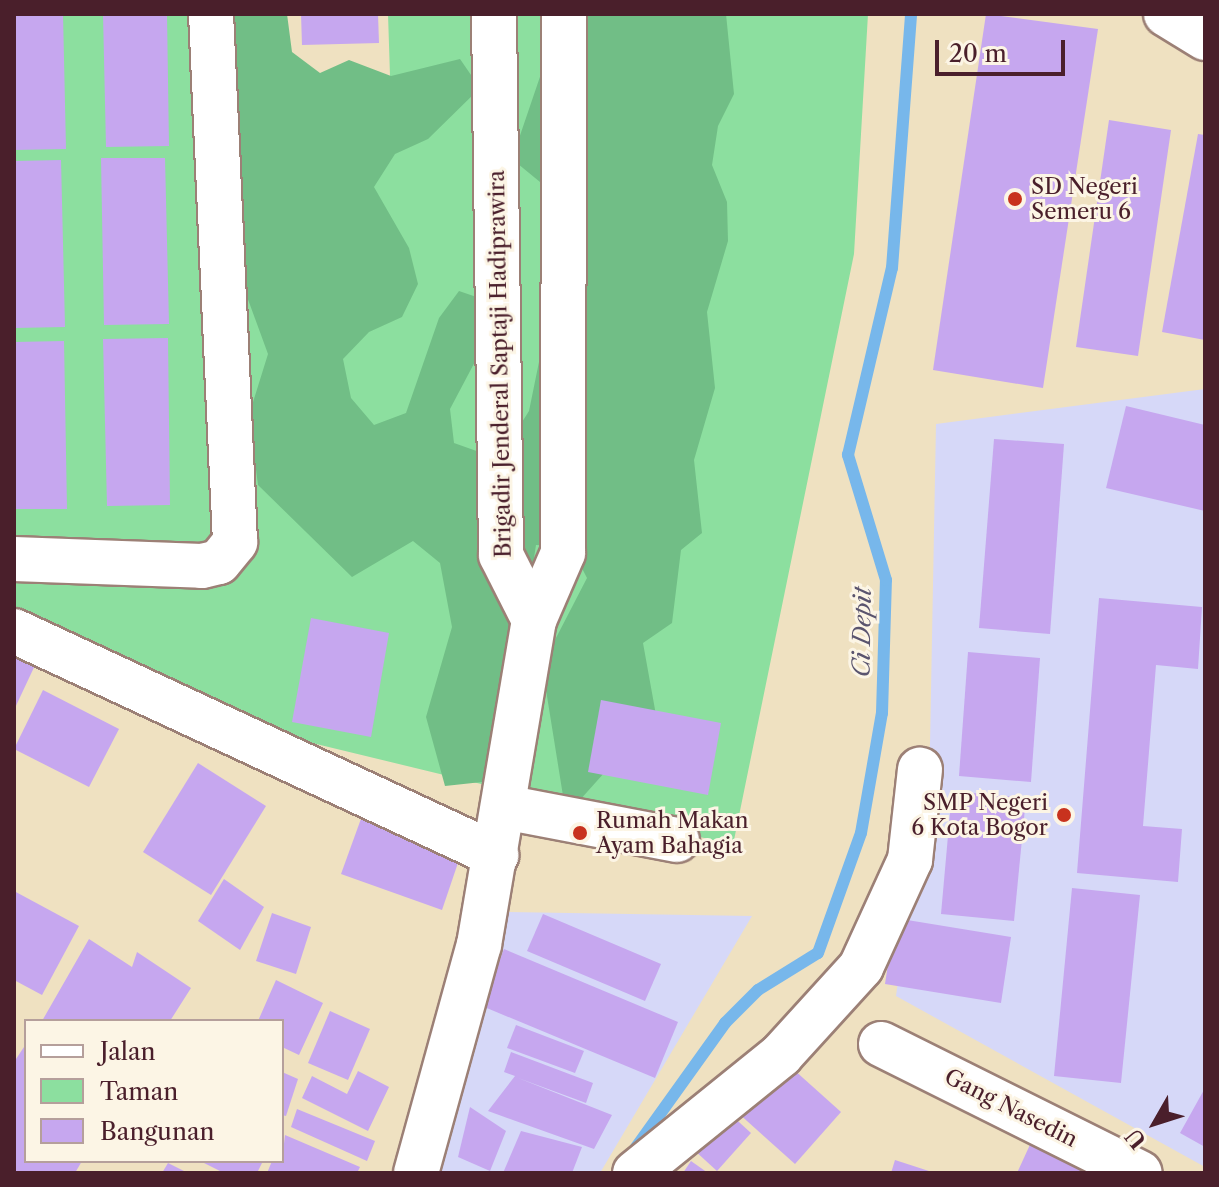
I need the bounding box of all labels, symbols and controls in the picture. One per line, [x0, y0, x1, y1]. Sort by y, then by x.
scale bar [939, 24, 1069, 74]
text: 20 m [949, 39, 1007, 68]
street label: Brigadir Jenderal Saptaji Hadiprawira [483, 170, 517, 558]
place label: SD Negeri Semeru 6 [1031, 173, 1138, 224]
marker: SD Negeri Semeru 6 [1006, 190, 1024, 208]
water label: Ci Depit [847, 587, 877, 677]
place label: SMP Negeri 6 Kota Bogor [911, 789, 1048, 840]
marker: SMP Negeri 6 Kota Bogor [1055, 806, 1073, 824]
place label: Rumah Makan Ayam Bahagia [596, 807, 749, 858]
marker: Rumah Makan Ayam Bahagia [571, 824, 589, 842]
legend [24, 1019, 284, 1163]
text: Jalan [100, 1037, 156, 1066]
street label: Gang Nasedin [940, 1063, 1082, 1153]
text: Taman [100, 1077, 178, 1106]
north arrow [1115, 1083, 1195, 1163]
text: Bangunan [100, 1117, 215, 1146]
text: U [1120, 1123, 1152, 1154]

